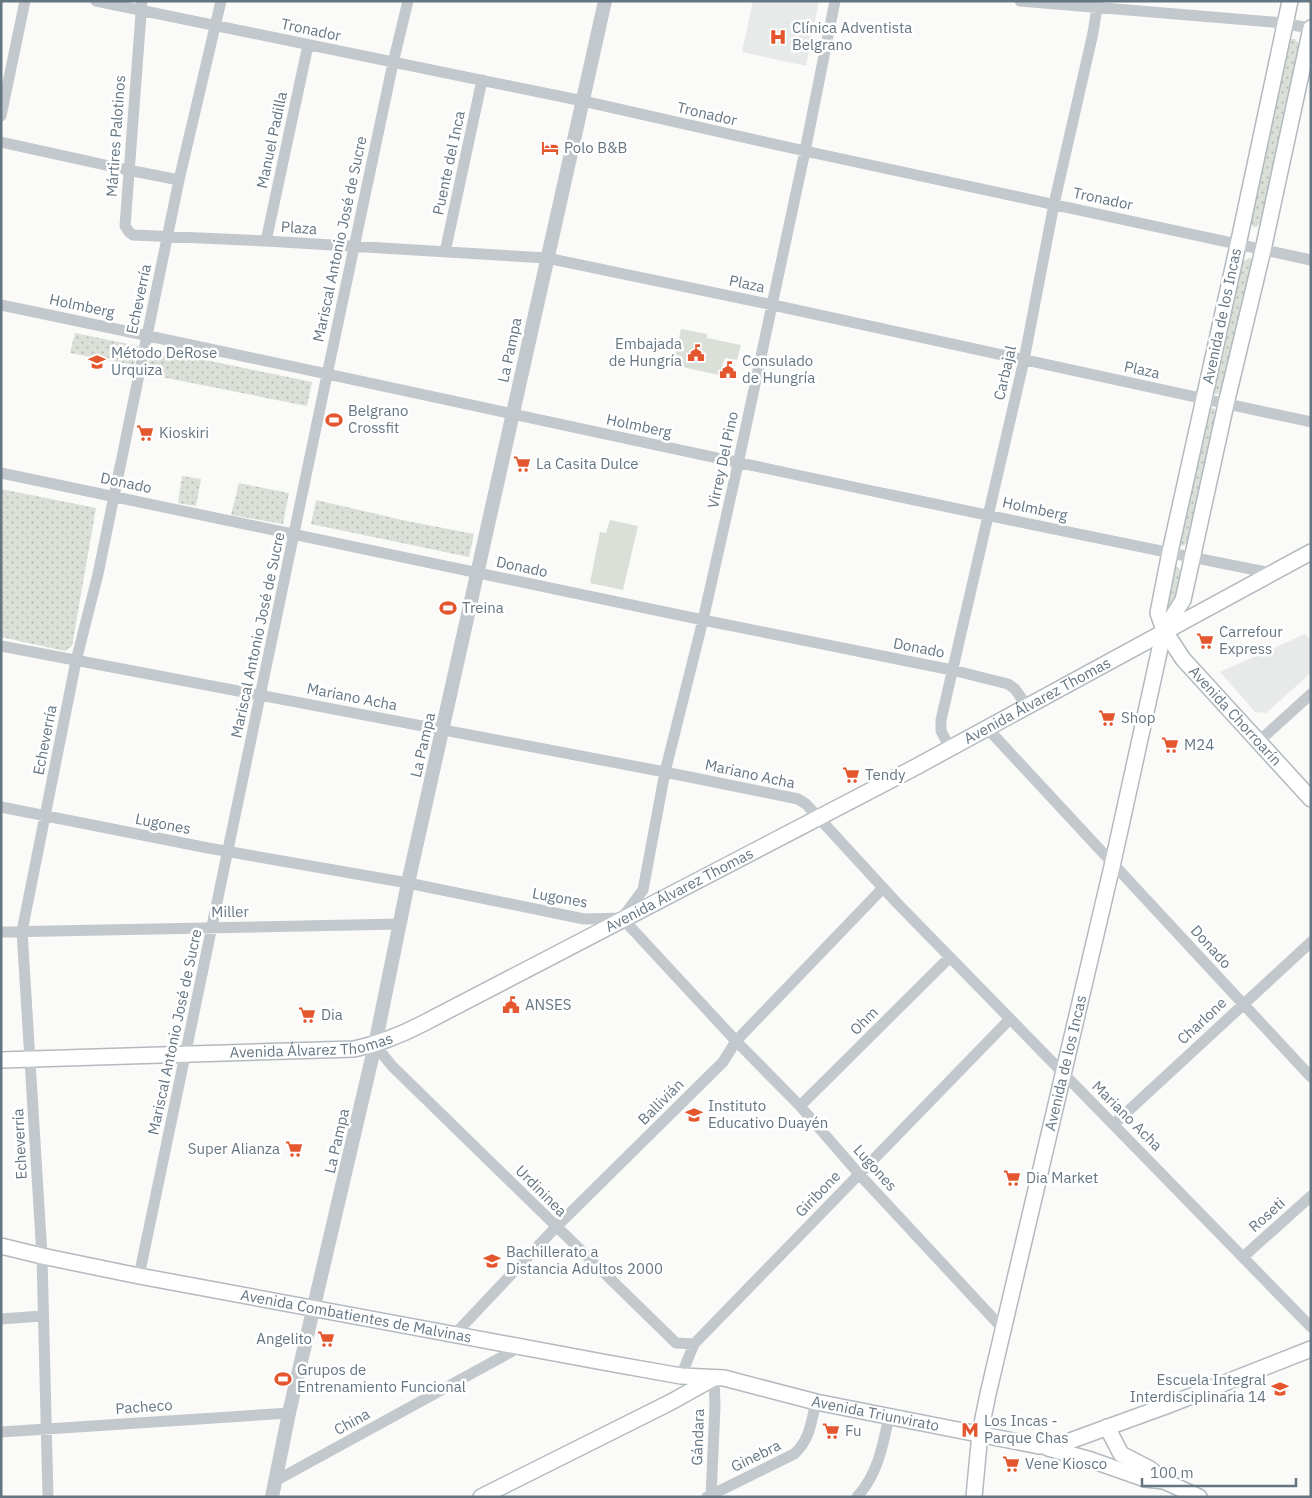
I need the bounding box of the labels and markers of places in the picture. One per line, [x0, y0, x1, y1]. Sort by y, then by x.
place label: Clínica Adventista Belgrano [792, 18, 912, 54]
hospital icon: Clínica Adventista Belgrano [768, 27, 788, 47]
hotel icon: Polo B&B [540, 138, 560, 158]
place label: Polo B&B [564, 138, 627, 157]
place label: Embajada de Hungría [609, 334, 682, 370]
place label: Método DeRose Urquiza [111, 343, 217, 379]
public building icon: Embajada de Hungría [686, 343, 706, 363]
place label: Consulado de Hungría [742, 351, 815, 387]
school or university icon: Método DeRose Urquiza [87, 352, 107, 372]
public building icon: Consulado de Hungría [718, 360, 738, 380]
place label: Belgrano Crossfit [348, 401, 408, 437]
sports icon: Belgrano Crossfit [324, 410, 344, 430]
supermarket icon: Kioskiri [135, 423, 155, 443]
place label: Kioskiri [159, 423, 209, 442]
supermarket icon: La Casita Dulce [512, 454, 532, 474]
place label: La Casita Dulce [536, 454, 639, 473]
sports icon: Treina [438, 598, 458, 618]
place label: Treina [462, 598, 504, 617]
place label: Carrefour Express [1219, 622, 1283, 658]
supermarket icon: Carrefour Express [1195, 631, 1215, 651]
supermarket icon: Shop [1097, 708, 1117, 728]
place label: Shop [1121, 708, 1155, 727]
supermarket icon: M24 [1160, 735, 1180, 755]
place label: M24 [1184, 735, 1214, 754]
supermarket icon: Tendy [841, 765, 861, 785]
place label: Tendy [865, 765, 906, 784]
public building icon: ANSES [501, 995, 521, 1015]
place label: ANSES [525, 995, 571, 1014]
supermarket icon: Dia [297, 1005, 317, 1025]
place label: Dia [321, 1005, 343, 1024]
place label: Instituto Educativo Duayén [708, 1096, 828, 1132]
school or university icon: Instituto Educativo Duayén [684, 1105, 704, 1125]
place label: Super Alianza [188, 1139, 280, 1158]
supermarket icon: Super Alianza [284, 1139, 304, 1159]
supermarket icon: Dia Market [1002, 1168, 1022, 1188]
place label: Dia Market [1026, 1168, 1098, 1187]
place label: Bachillerato a Distancia Adultos 2000 [506, 1242, 663, 1278]
school or university icon: Bachillerato a Distancia Adultos 2000 [482, 1251, 502, 1271]
place label: Angelito [256, 1329, 312, 1348]
supermarket icon: Angelito [316, 1329, 336, 1349]
place label: Grupos de Entrenamiento Funcional [297, 1360, 466, 1396]
sports icon: Grupos de Entrenamiento Funcional [273, 1369, 293, 1389]
place label: Escuela Integral Interdisciplinaria 14 [1130, 1370, 1266, 1406]
school or university icon: Escuela Integral Interdisciplinaria 14 [1270, 1379, 1290, 1399]
place label: Los Incas - Parque Chas [984, 1411, 1069, 1447]
metro station icon: Los Incas - Parque Chas [960, 1420, 980, 1440]
supermarket icon: Fu [821, 1421, 841, 1441]
place label: Fu [845, 1421, 862, 1440]
supermarket icon: Vene Kiosco [1001, 1454, 1021, 1474]
place label: Vene Kiosco [1025, 1454, 1107, 1473]

